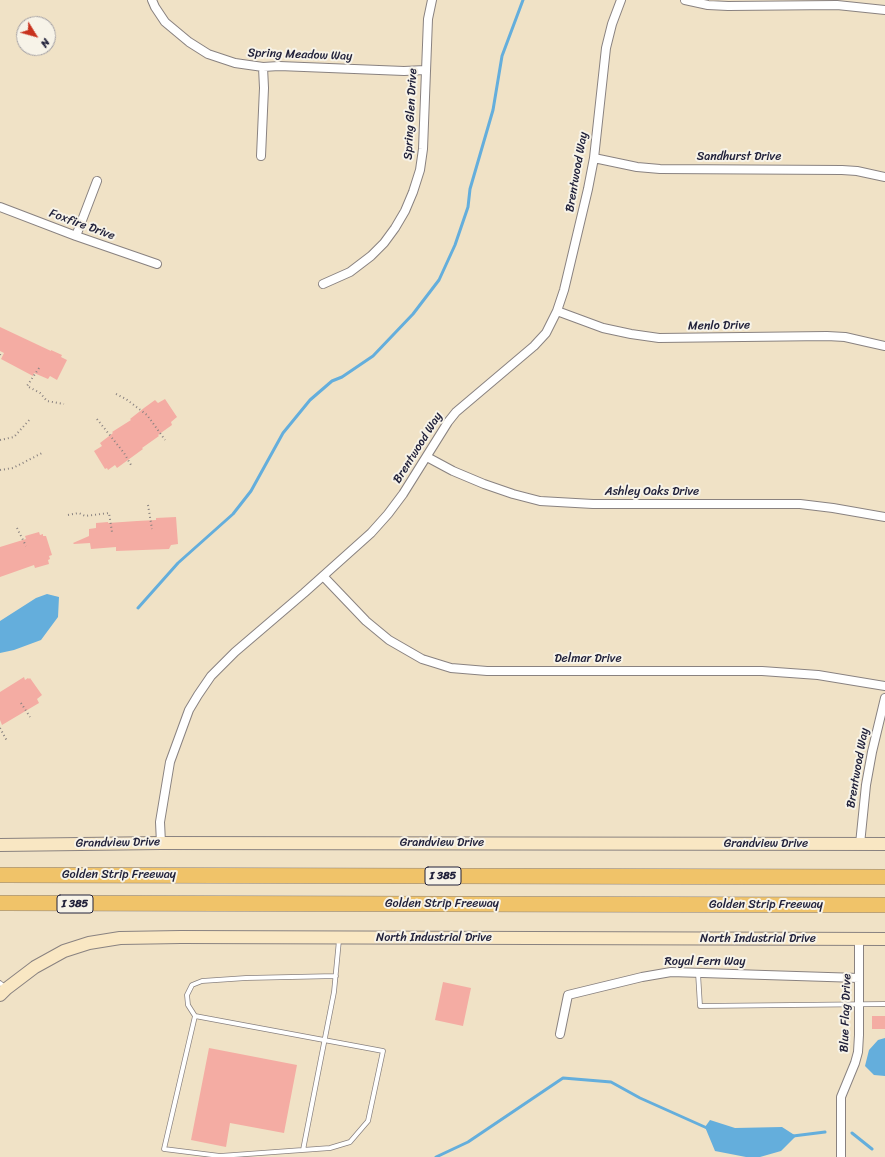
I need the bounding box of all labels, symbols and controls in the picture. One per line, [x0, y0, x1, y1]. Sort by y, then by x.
north arrow [16, 16, 56, 56]
text: N [35, 34, 55, 52]
street label: Spring Meadow Way [247, 46, 353, 64]
street label: Spring Glen Drive [401, 68, 421, 160]
street label: Brentwood Way [563, 131, 591, 213]
street label: Sandhurst Drive [697, 150, 781, 164]
street label: Foxfire Drive [47, 206, 117, 244]
street label: Menlo Drive [688, 318, 750, 334]
street label: Brentwood Way [390, 410, 446, 486]
street label: Ashley Oaks Drive [605, 485, 699, 499]
street label: Delmar Drive [554, 652, 622, 666]
street label: Brentwood Way [844, 727, 872, 809]
street label: Grandview Drive [76, 835, 160, 851]
street label: Grandview Drive [400, 836, 484, 850]
street label: Grandview Drive [724, 837, 808, 851]
road number: I 385 [425, 867, 461, 885]
street label: Golden Strip Freeway [62, 868, 176, 882]
road number: I 385 [57, 895, 93, 913]
street label: Golden Strip Freeway [385, 897, 499, 911]
street label: Golden Strip Freeway [709, 898, 823, 912]
street label: North Industrial Drive [376, 931, 492, 945]
street label: North Industrial Drive [700, 932, 816, 946]
street label: Royal Fern Way [665, 955, 745, 969]
street label: Blue Flag Drive [837, 973, 855, 1053]

